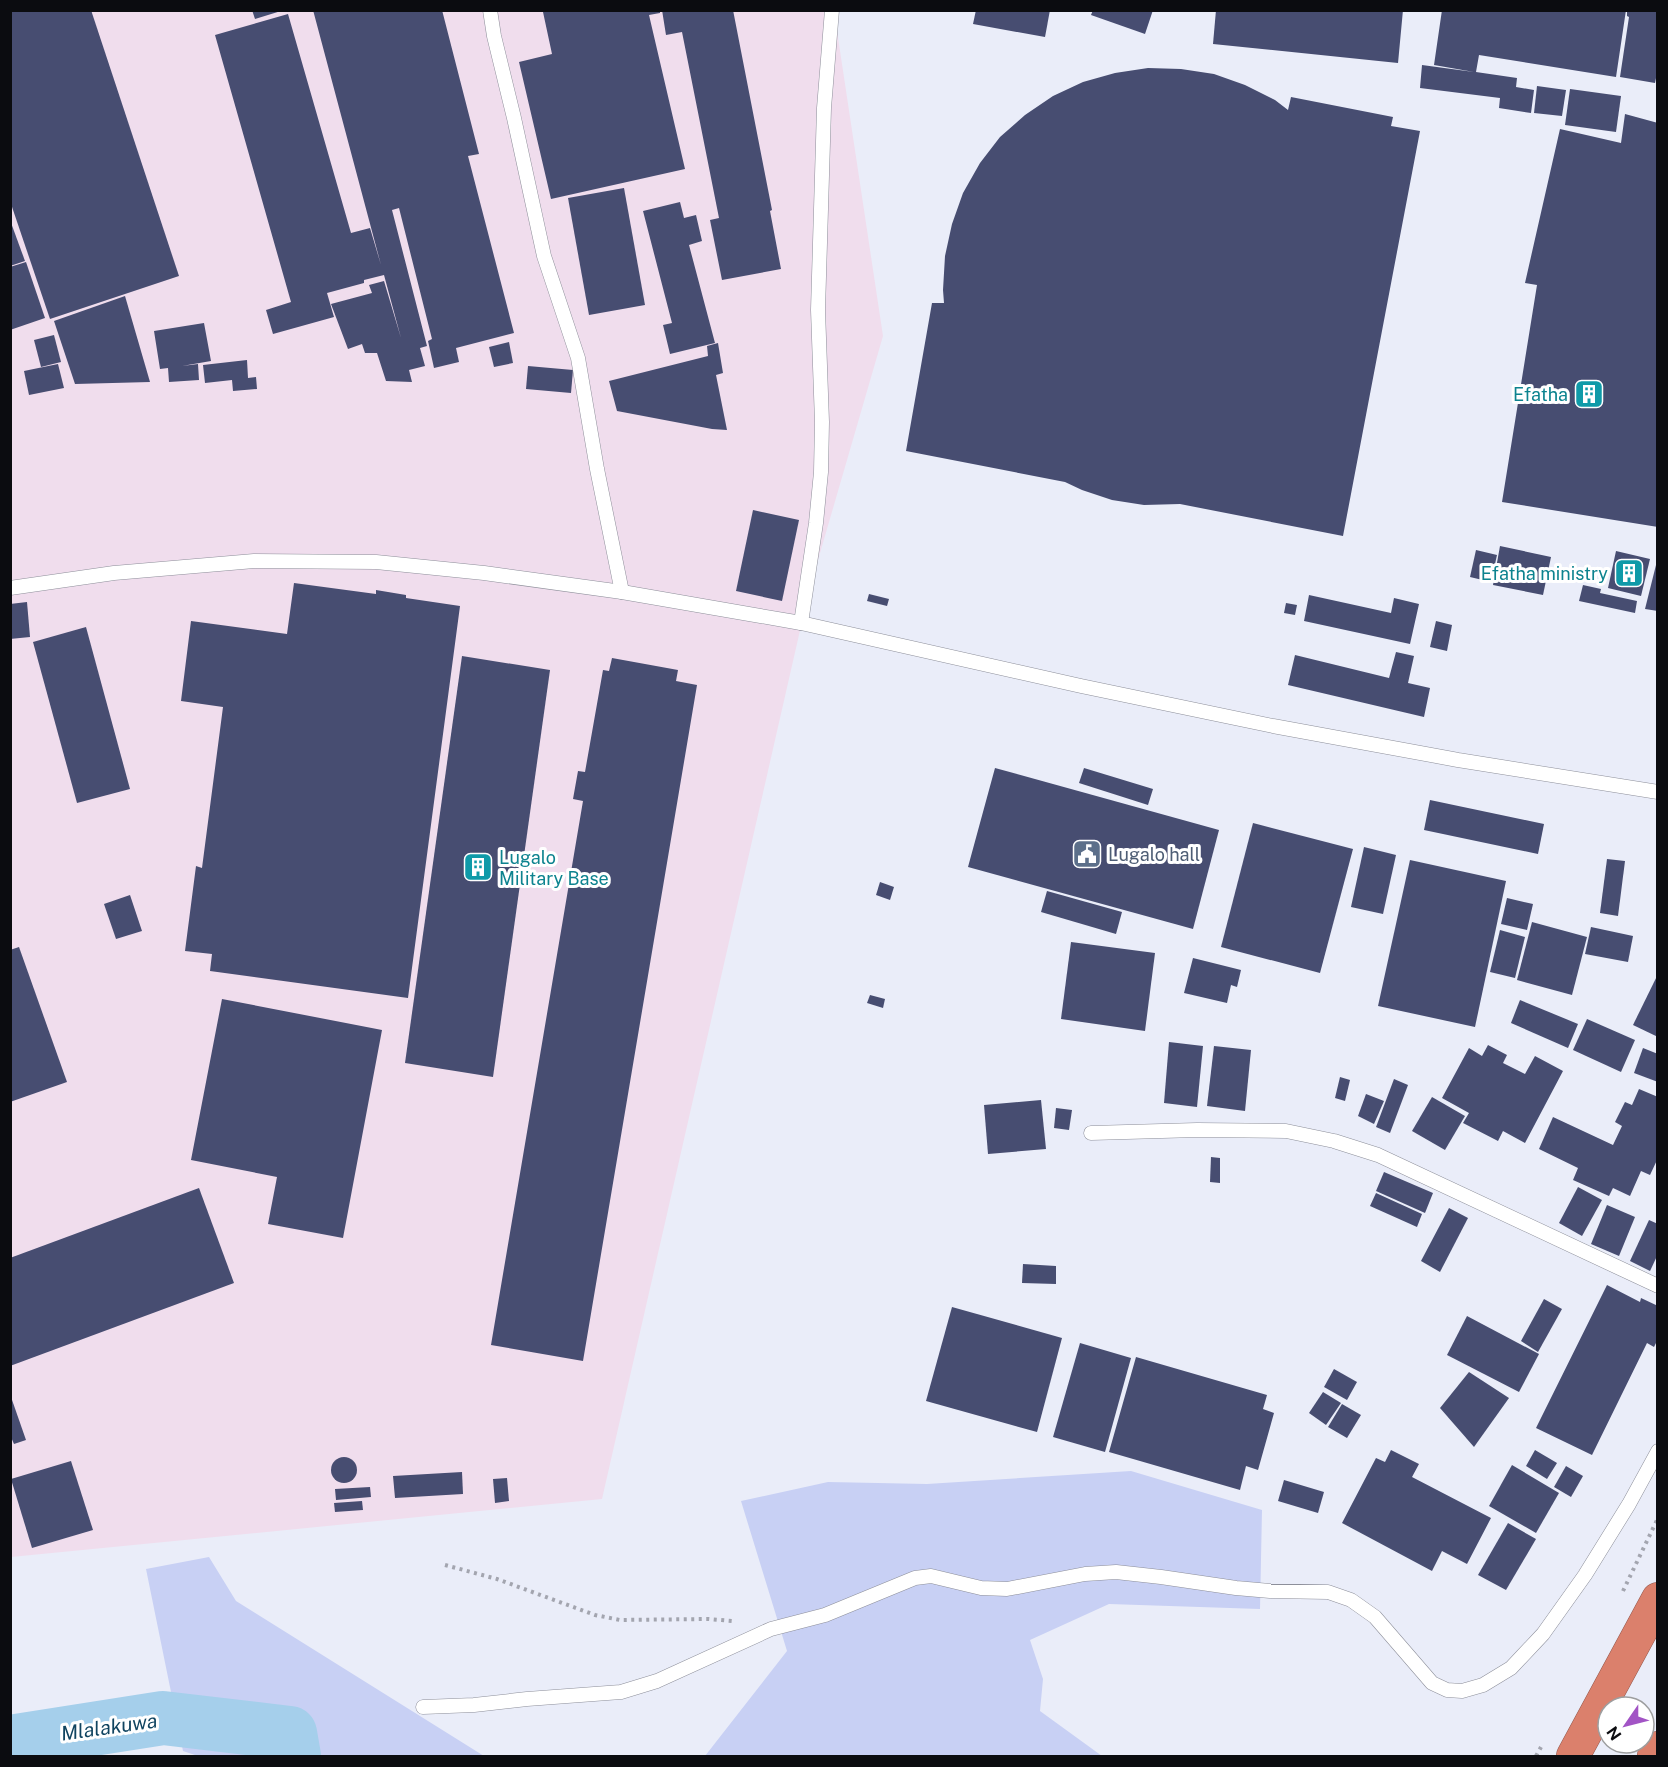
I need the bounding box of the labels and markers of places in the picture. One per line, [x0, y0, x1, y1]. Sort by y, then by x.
building icon: Efatha [1573, 378, 1605, 410]
place label: Efatha [1513, 384, 1568, 405]
building icon: Efatha ministry [1613, 557, 1645, 589]
place label: Efatha ministry [1481, 563, 1608, 584]
public building icon: Lugalo hall [1071, 838, 1103, 870]
place label: Lugalo hall [1108, 844, 1200, 865]
place label: Lugalo Military Base [499, 847, 609, 889]
building icon: Lugalo Military Base [462, 851, 494, 883]

